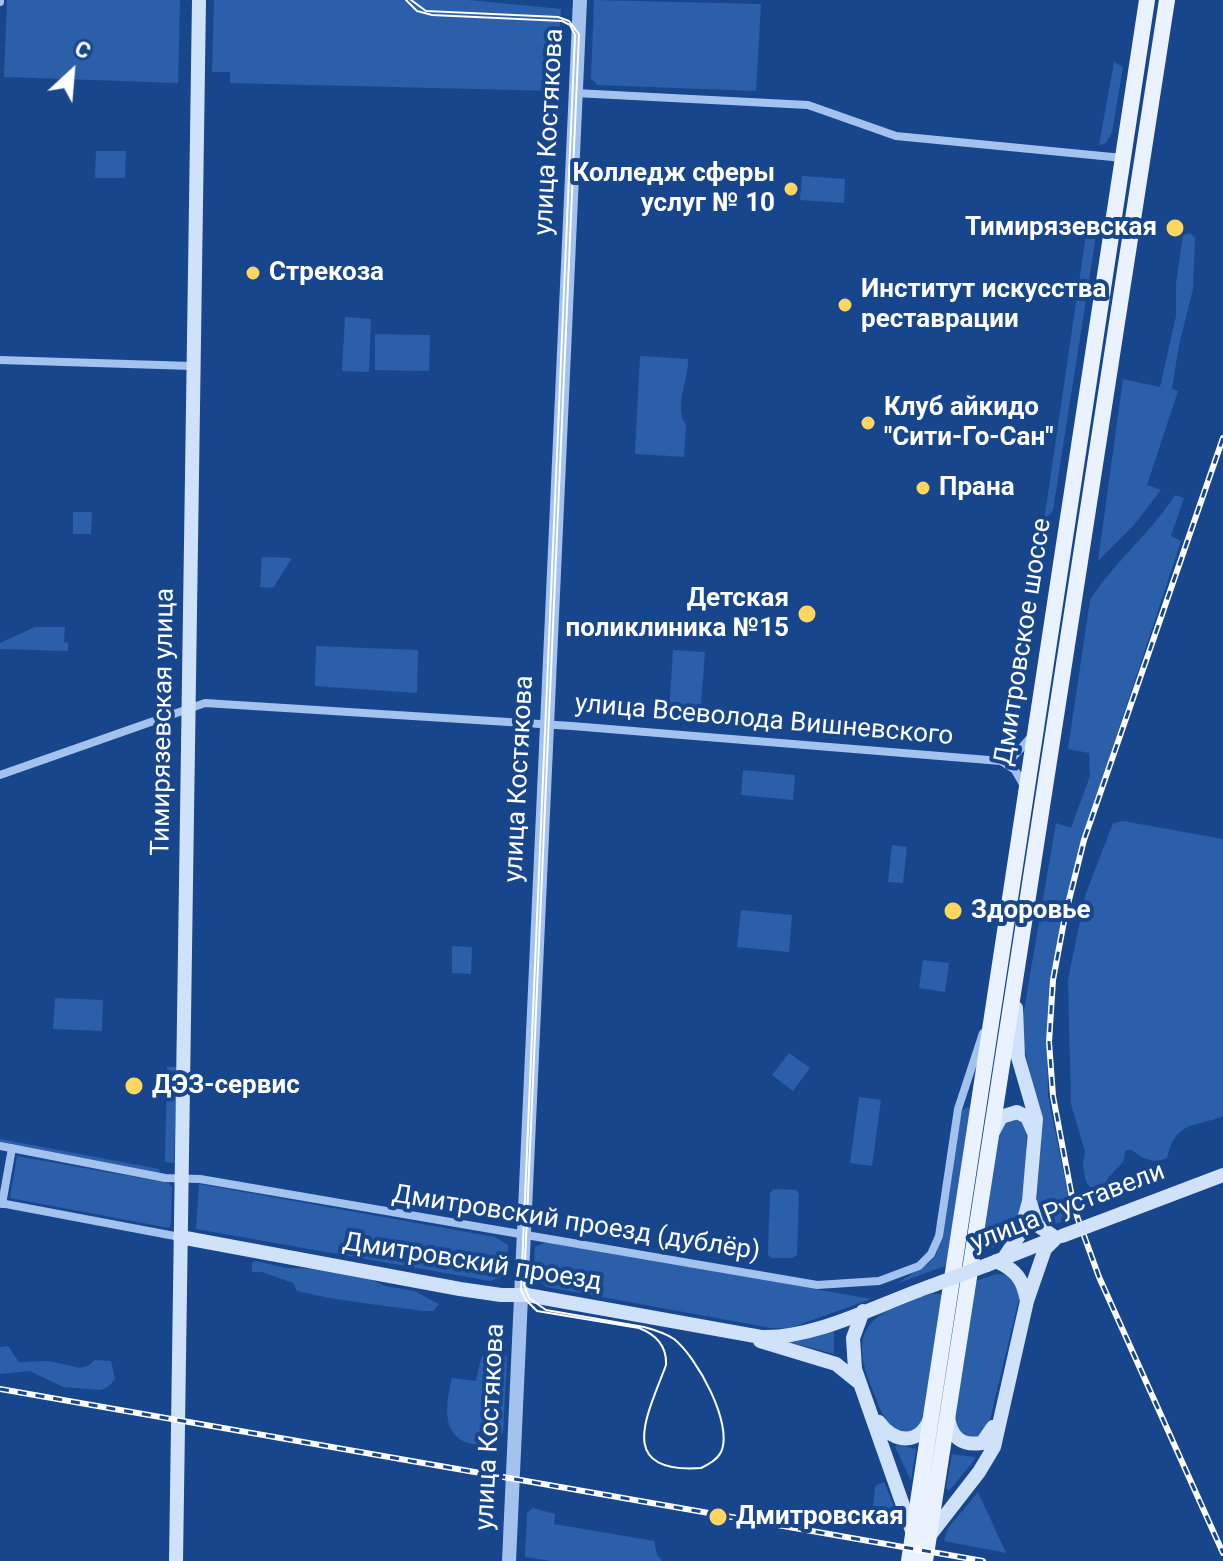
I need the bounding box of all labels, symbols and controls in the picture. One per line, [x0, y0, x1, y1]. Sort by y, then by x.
street label: улица Костякова [529, 28, 571, 236]
north arrow [32, 32, 112, 112]
text: С [71, 36, 95, 64]
place label: Колледж сферы услуг № 10 [573, 158, 775, 220]
marker: Колледж сферы услуг № 10 [782, 180, 800, 198]
place label: Тимирязевская [965, 212, 1157, 244]
marker: Тимирязевская [1164, 217, 1186, 239]
place label: Стрекоза [269, 257, 384, 289]
marker: Стрекоза [244, 264, 262, 282]
place label: Институт искусства реставрации [861, 274, 1106, 336]
marker: Институт искусства реставрации [836, 296, 854, 314]
place label: Клуб айкидо "Сити-Го-Сан" [884, 392, 1053, 454]
marker: Клуб айкидо "Сити-Го-Сан" [859, 414, 877, 432]
place label: Прана [939, 472, 1015, 504]
marker: Прана [914, 479, 932, 497]
street label: Дмитровское шоссе [989, 516, 1059, 768]
place label: Детская поликлиника №15 [566, 583, 789, 644]
street label: Тимирязевская улица [146, 588, 182, 856]
marker: Детская поликлиника №15 [796, 603, 818, 625]
street label: улица Костякова [499, 675, 541, 883]
street label: улица Всеволода Вишневского [573, 689, 955, 753]
place label: Здоровье [971, 895, 1091, 927]
marker: Здоровье [942, 900, 964, 922]
place label: ДЭЗ-сервис [152, 1070, 300, 1102]
marker: ДЭЗ-сервис [123, 1075, 145, 1097]
street label: улица Руставели [967, 1157, 1169, 1259]
street label: Дмитровский проезд (дублёр) [390, 1179, 762, 1269]
street label: Дмитровский проезд [340, 1227, 604, 1299]
street label: улица Костякова [470, 1323, 512, 1531]
place label: Дмитровская [736, 1501, 904, 1533]
marker: Дмитровская [707, 1506, 729, 1528]

